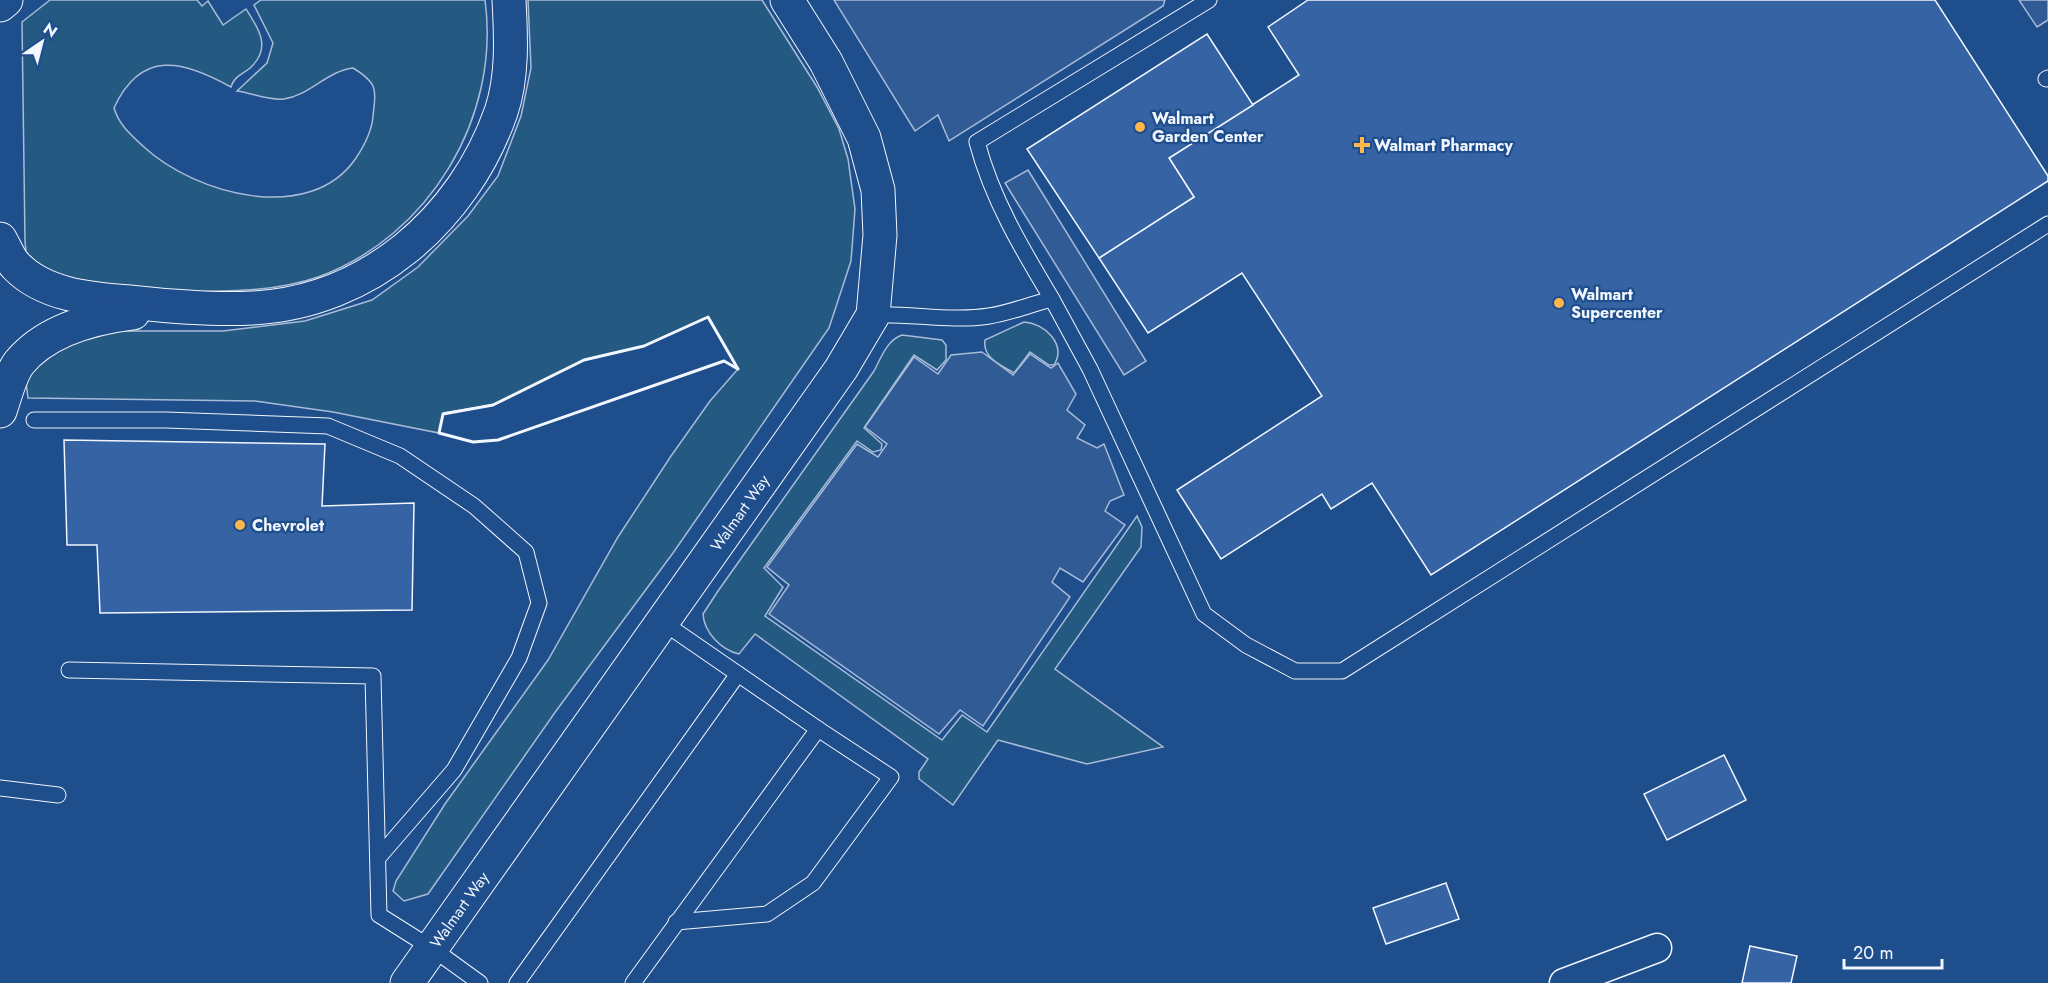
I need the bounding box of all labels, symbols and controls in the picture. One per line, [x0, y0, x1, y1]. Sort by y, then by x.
north arrow [12, 12, 72, 72]
text: N [39, 17, 62, 43]
place label: Walmart Garden Center [1152, 107, 1264, 148]
marker: Walmart Garden Center [1133, 120, 1147, 134]
place label: Walmart Pharmacy [1374, 134, 1514, 157]
marker: Walmart Pharmacy [1355, 138, 1369, 152]
place label: Walmart Supercenter [1571, 283, 1663, 324]
marker: Walmart Supercenter [1552, 296, 1566, 310]
street label: Walmart Way [704, 469, 775, 556]
place label: Chevrolet [252, 514, 325, 537]
marker: Chevrolet [233, 518, 247, 532]
street label: Walmart Way [424, 866, 495, 952]
scale bar [1844, 932, 1942, 970]
text: 20 m [1853, 940, 1893, 966]

